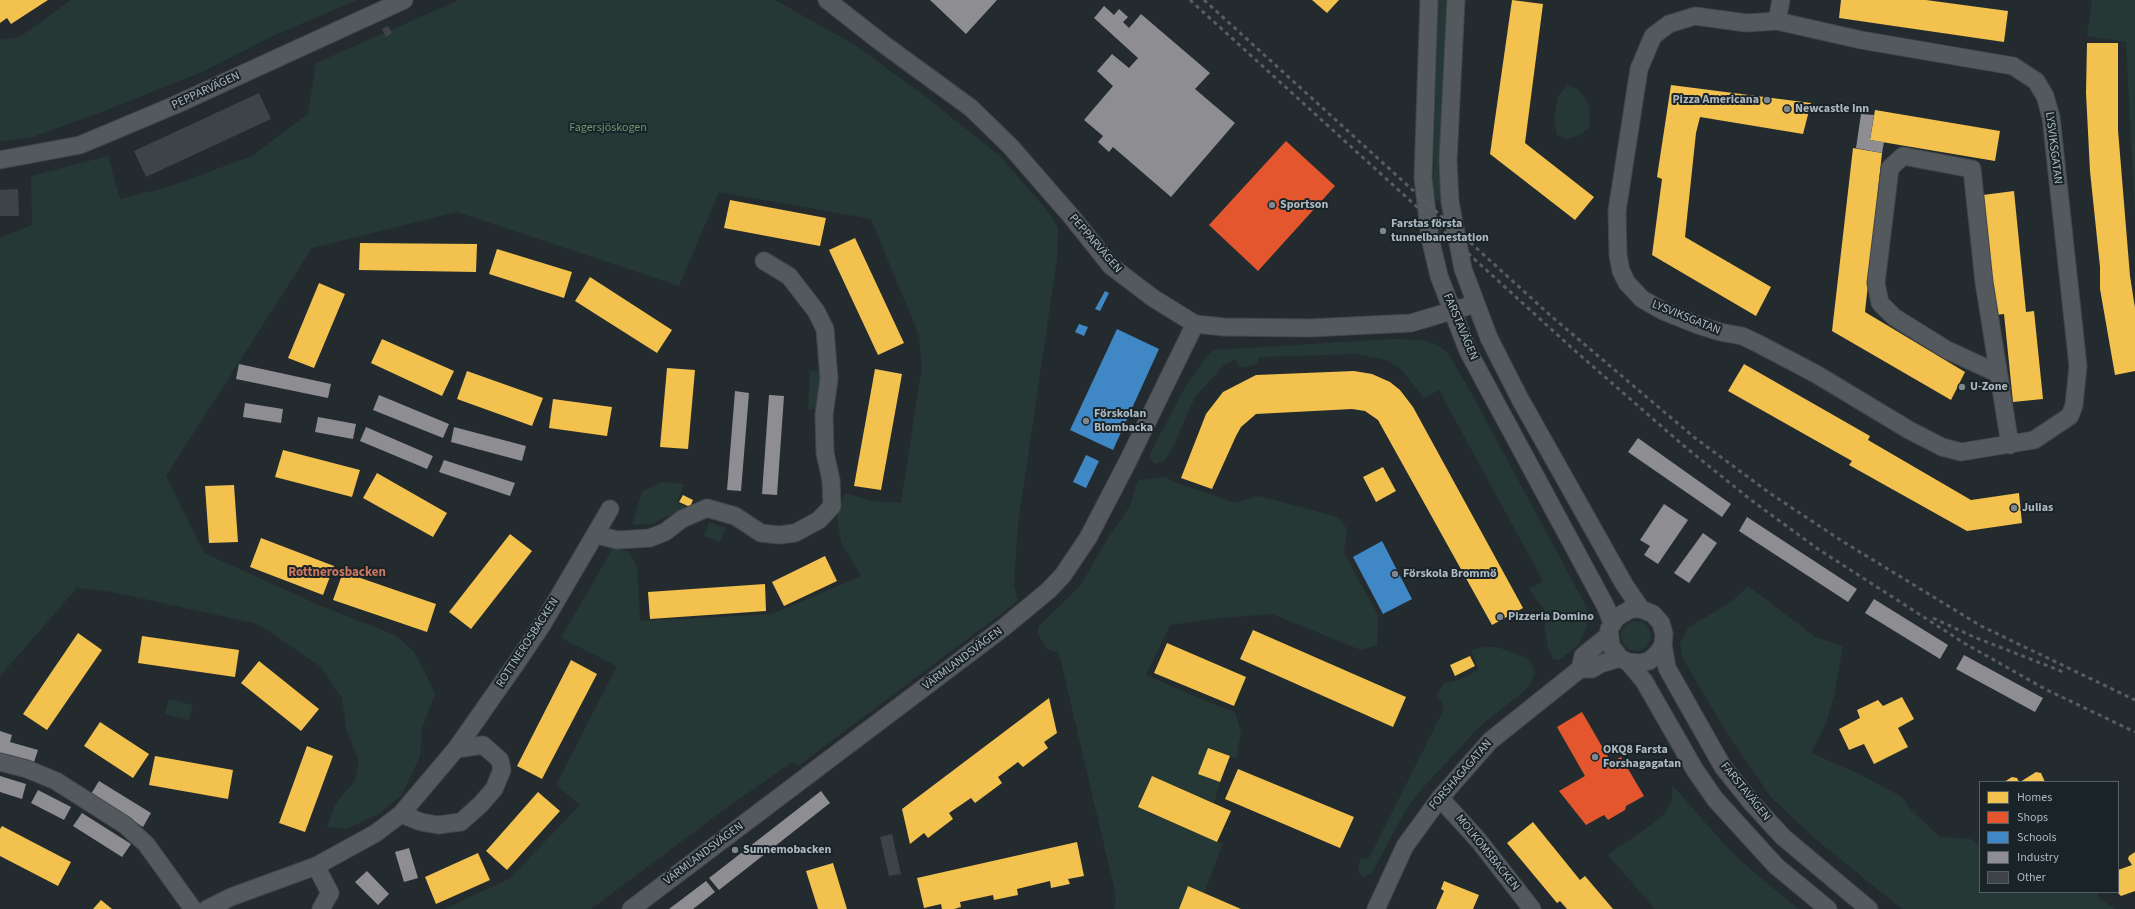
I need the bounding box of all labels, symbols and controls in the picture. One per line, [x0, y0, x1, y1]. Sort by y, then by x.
street label: PEPPARVÄGEN [170, 69, 242, 113]
place label: Pizza Americana [1672, 93, 1759, 107]
marker: Pizza Americana [1762, 95, 1772, 105]
place label: Newcastle Inn [1795, 102, 1869, 116]
marker: Newcastle Inn [1782, 104, 1792, 114]
street label: LYSVIKSGATAN [2041, 111, 2065, 185]
park label: Fagersjöskogen [569, 121, 647, 135]
place label: Sportson [1280, 198, 1328, 212]
marker: Sportson [1267, 200, 1277, 210]
street label: PEPPARVÄGEN [1065, 212, 1125, 276]
place label: Farstas första tunnelbanestation [1391, 217, 1489, 245]
marker: Farstas första tunnelbanestation [1378, 226, 1388, 236]
street label: FARSTAVÄGEN [1439, 291, 1481, 363]
street label: LYSVIKSGATAN [1650, 298, 1722, 338]
place label: U-Zone [1970, 380, 2008, 394]
marker: U-Zone [1957, 382, 1967, 392]
place label: Förskolan Blombacka [1094, 407, 1153, 435]
marker: Förskolan Blombacka [1081, 416, 1091, 426]
place label: Julias [2022, 501, 2053, 515]
marker: Julias [2009, 503, 2019, 513]
district label: Rottnerosbacken [288, 565, 386, 581]
place label: Förskola Brommö [1403, 567, 1497, 581]
marker: Förskola Brommö [1390, 569, 1400, 579]
street label: ROTTNEROSBACKEN [494, 595, 562, 691]
place label: Pizzeria Domino [1508, 610, 1594, 624]
marker: Pizzeria Domino [1495, 612, 1505, 622]
street label: VÄRMLANDSVÄGEN [920, 624, 1006, 694]
street label: FORSHAGAGATAN [1427, 737, 1495, 813]
place label: OKQ8 Farsta Forshagagatan [1603, 743, 1681, 771]
marker: OKQ8 Farsta Forshagagatan [1590, 752, 1600, 762]
street label: FARSTAVÄGEN [1717, 760, 1773, 824]
legend [1979, 781, 2119, 893]
text: Homes [2017, 789, 2052, 806]
text: Shops [2017, 809, 2048, 826]
street label: MOLKOMSBACKEN [1452, 812, 1522, 894]
street label: VÄRMLANDSVÄGEN [661, 819, 747, 889]
text: Schools [2017, 829, 2057, 846]
place label: Sunnemobacken [743, 843, 831, 857]
marker: Sunnemobacken [730, 845, 740, 855]
text: Industry [2017, 849, 2059, 866]
text: Other [2017, 869, 2046, 886]

